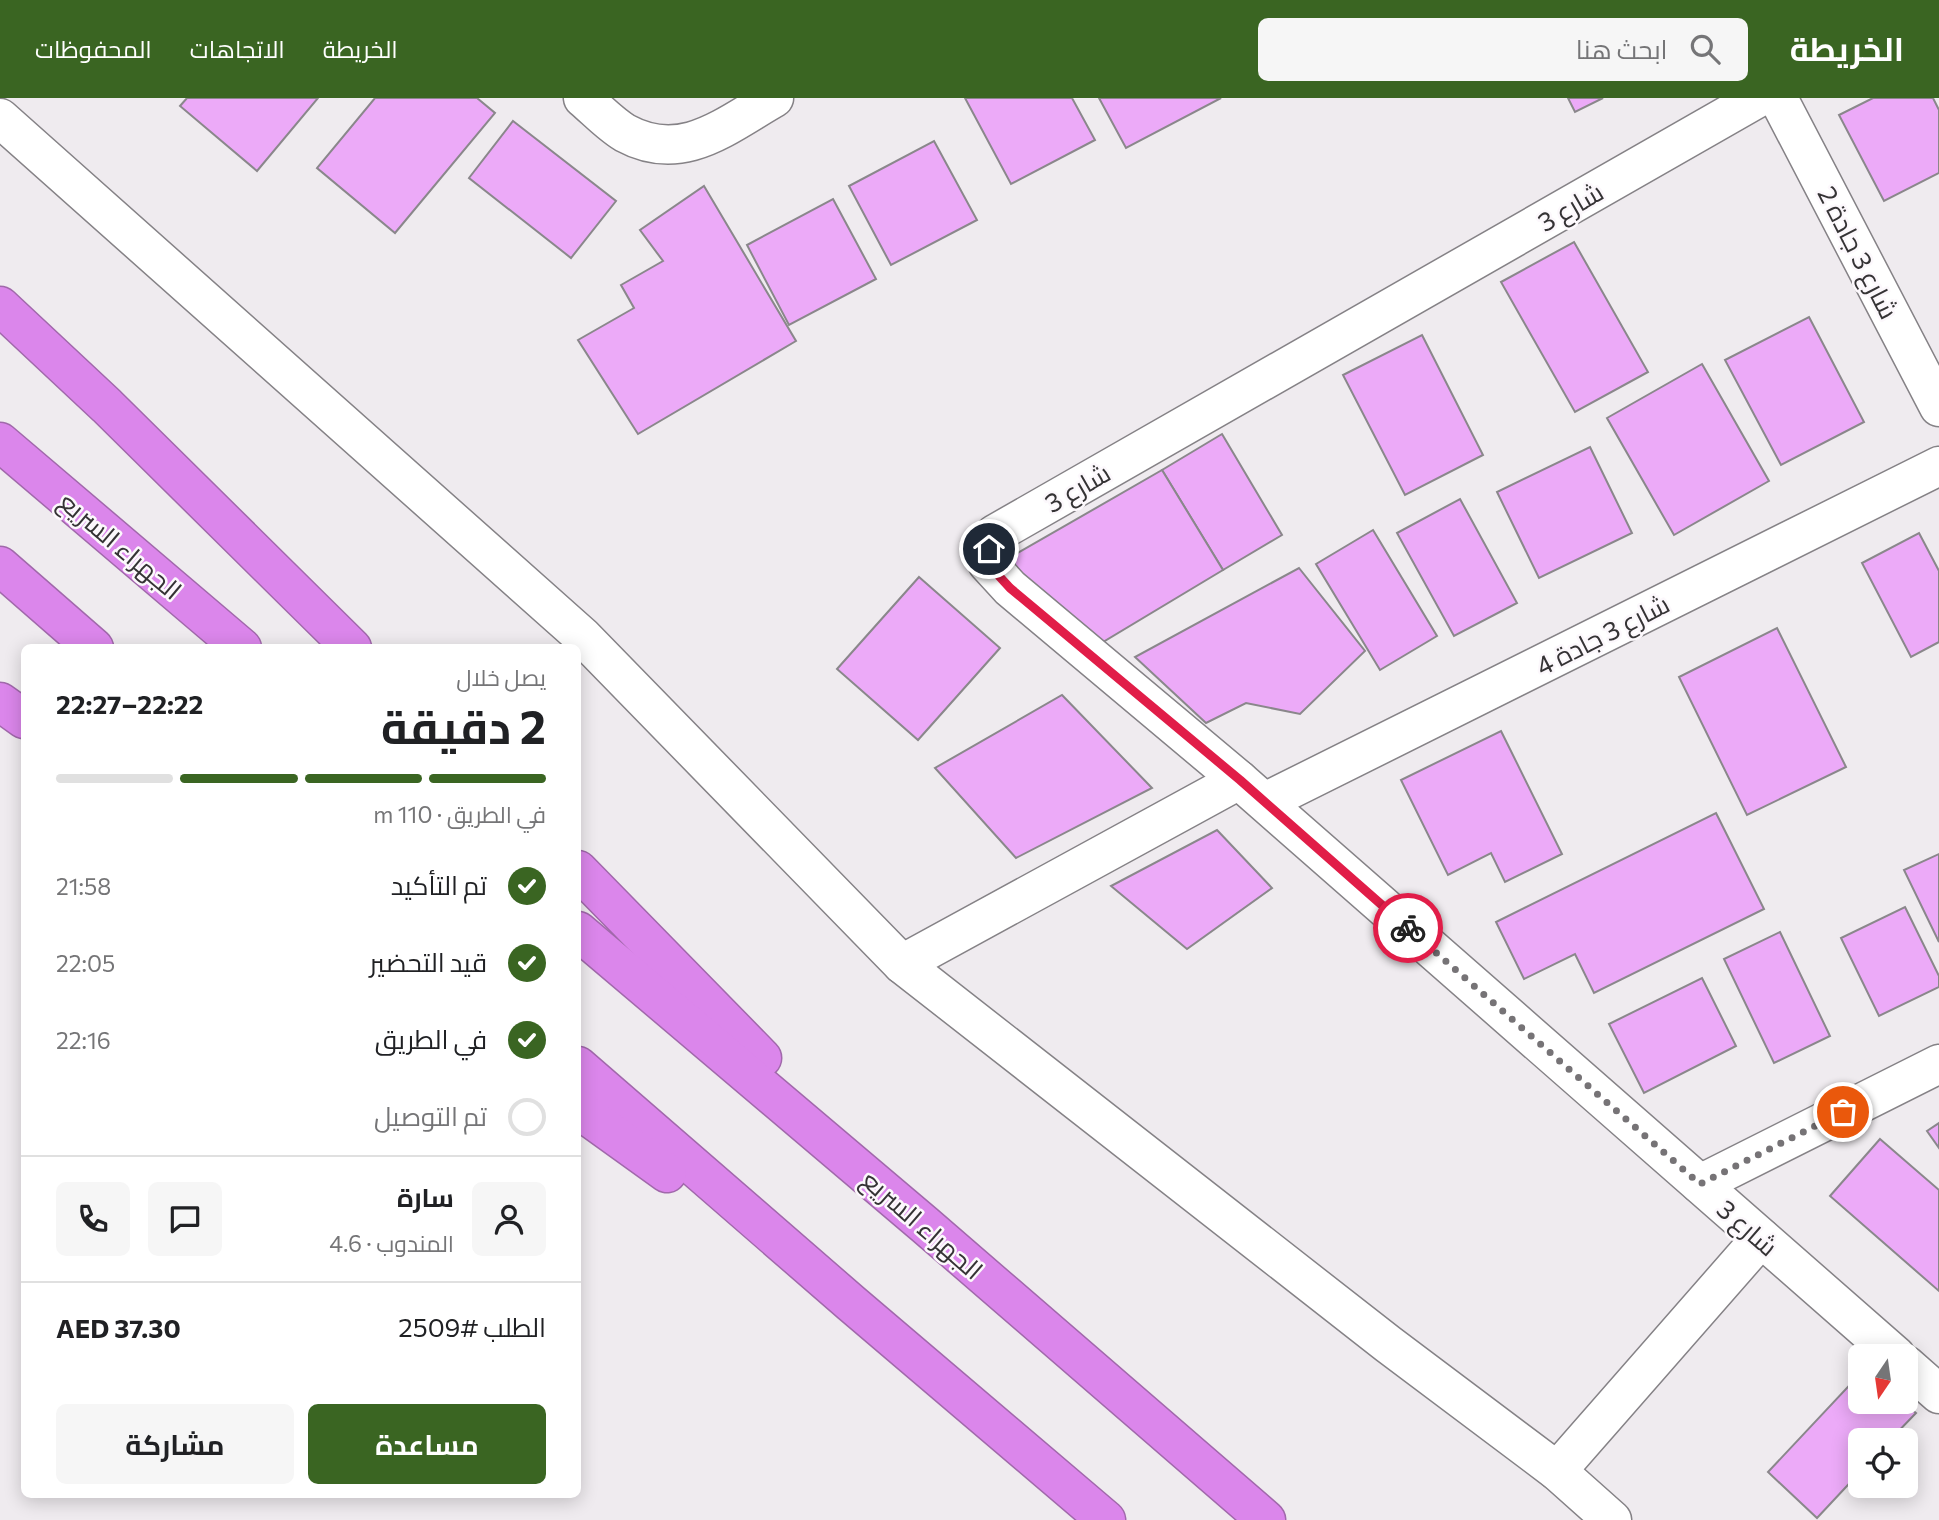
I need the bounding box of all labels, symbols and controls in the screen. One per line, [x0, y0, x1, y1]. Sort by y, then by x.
search box [1258, 18, 1748, 81]
text: الخريطة [1790, 27, 1904, 68]
icon: search [1686, 30, 1724, 68]
text: ابحث هنا [1576, 33, 1668, 64]
text: المحفوظات [35, 34, 152, 63]
text: الاتجاهات [190, 34, 285, 63]
text: الخريطة [323, 34, 398, 63]
street label: شارع 3 [1532, 175, 1610, 240]
street label: شارع 3 جادة 2 [1810, 181, 1906, 325]
street label: شارع 3 [1039, 456, 1117, 521]
street label: الجهراء السريع [52, 485, 188, 607]
pin [959, 519, 1019, 579]
icon: home [970, 530, 1008, 568]
street label: شارع 3 جادة 4 [1530, 587, 1675, 684]
text: يصل خلال [456, 663, 546, 691]
text: 22:22–22:27 [56, 688, 203, 719]
text: 2 دقيقة [381, 697, 546, 753]
text: في الطريق · 110 m [373, 800, 546, 828]
icon: check [508, 867, 546, 905]
text: تم التأكيد [391, 869, 487, 900]
text: 21:58 [56, 872, 111, 900]
courier [1373, 893, 1443, 963]
icon: bike [1389, 909, 1427, 947]
icon: check [508, 944, 546, 982]
text: قيد التحضير [370, 946, 487, 977]
text: 22:05 [56, 949, 115, 977]
icon: check [508, 1021, 546, 1059]
text: في الطريق [375, 1023, 487, 1054]
text: 22:16 [56, 1026, 111, 1054]
pin [1813, 1082, 1873, 1142]
icon: bag [1824, 1093, 1862, 1131]
text: تم التوصيل [374, 1100, 487, 1131]
street label: الجهراء السريع [854, 1163, 990, 1287]
text: سارة [397, 1181, 454, 1212]
button: phone [56, 1182, 130, 1256]
button: chat [148, 1182, 222, 1256]
button: person [472, 1182, 546, 1256]
street label: شارع 3 [1709, 1192, 1785, 1264]
text: المندوب · 4.6 [329, 1229, 454, 1257]
text: الطلب #2509 [398, 1311, 546, 1342]
text: AED 37.30 [56, 1312, 181, 1343]
north arrow [1848, 1344, 1918, 1414]
map controls [1848, 1344, 1918, 1498]
button: مشاركة [56, 1404, 294, 1484]
button: مساعدة [308, 1404, 546, 1484]
button: locate [1848, 1428, 1918, 1498]

